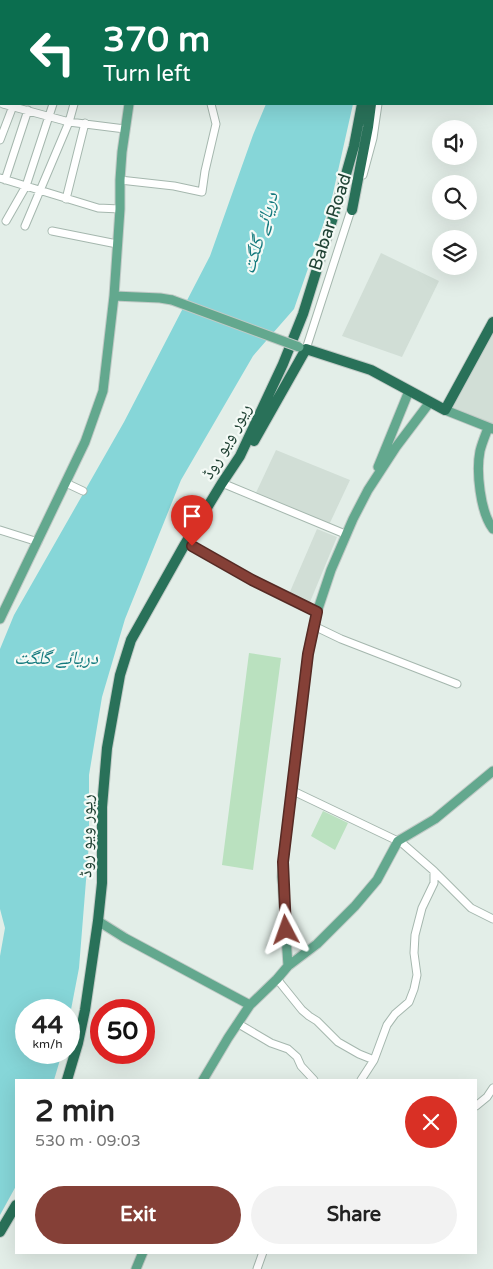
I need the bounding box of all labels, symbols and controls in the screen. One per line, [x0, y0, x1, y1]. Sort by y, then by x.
text: 370 m [103, 19, 210, 61]
icon: left [20, 20, 85, 85]
text: Turn left [103, 61, 191, 87]
map controls [432, 120, 477, 275]
button: sound [432, 120, 477, 165]
street label: Babar Road [304, 171, 356, 273]
button: search [432, 175, 477, 220]
water label: دریائے گلگت [237, 189, 283, 276]
button: layers [432, 230, 477, 275]
street label: ریور ویو روڈ [196, 399, 256, 483]
pin [171, 495, 213, 546]
icon: arrive [178, 502, 206, 530]
water label: دریائے گلگت [14, 647, 98, 669]
street label: ریور ویو روڈ [74, 794, 98, 878]
position arrow [259, 903, 311, 955]
speed limit sign: 50 [90, 999, 155, 1064]
text: 44 [32, 1010, 63, 1040]
text: km/h [32, 1037, 63, 1051]
text: 2 min [35, 1093, 115, 1130]
button: close [405, 1096, 457, 1148]
text: 530 m · 09:03 [35, 1131, 141, 1151]
button: Exit [35, 1186, 241, 1244]
button: Share [251, 1186, 457, 1244]

